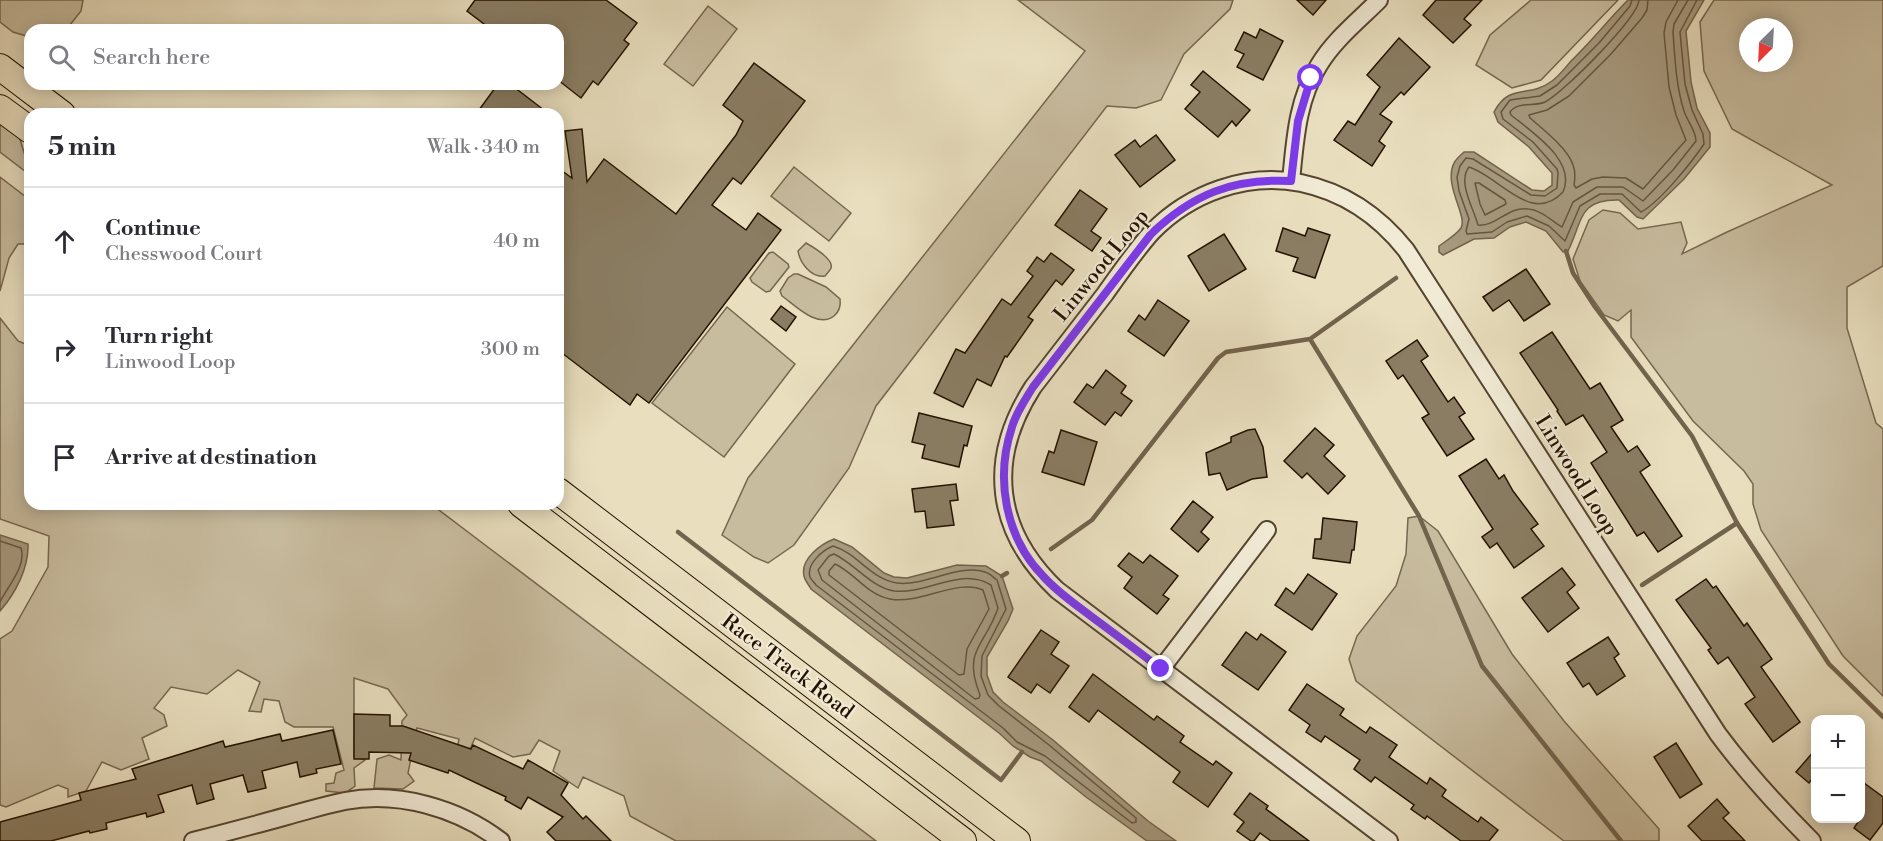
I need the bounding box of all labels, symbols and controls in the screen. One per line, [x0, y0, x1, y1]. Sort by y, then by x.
north arrow [1739, 18, 1793, 72]
search box [24, 24, 564, 90]
icon: search [45, 41, 78, 74]
text: Search here [93, 44, 210, 71]
route start [1297, 64, 1323, 90]
text: 5 min [48, 131, 116, 163]
text: Walk · 340 m [427, 135, 540, 160]
street label: Linwood Loop [1049, 204, 1155, 327]
text: Continue [105, 215, 201, 242]
icon: ahead [48, 225, 81, 258]
text: 40 m [493, 229, 540, 254]
text: Chesswood Court [105, 242, 263, 267]
text: Turn right [105, 323, 213, 350]
icon: right [48, 333, 81, 366]
text: 300 m [481, 337, 540, 362]
text: Linwood Loop [105, 350, 236, 375]
street label: Linwood Loop [1529, 411, 1624, 541]
icon: arrive [48, 441, 81, 474]
text: Arrive at destination [105, 444, 317, 471]
street label: Race Track Road [716, 608, 859, 725]
route end [1147, 655, 1173, 681]
map controls [1811, 715, 1865, 823]
button: + [1811, 715, 1865, 769]
button: − [1811, 769, 1865, 823]

